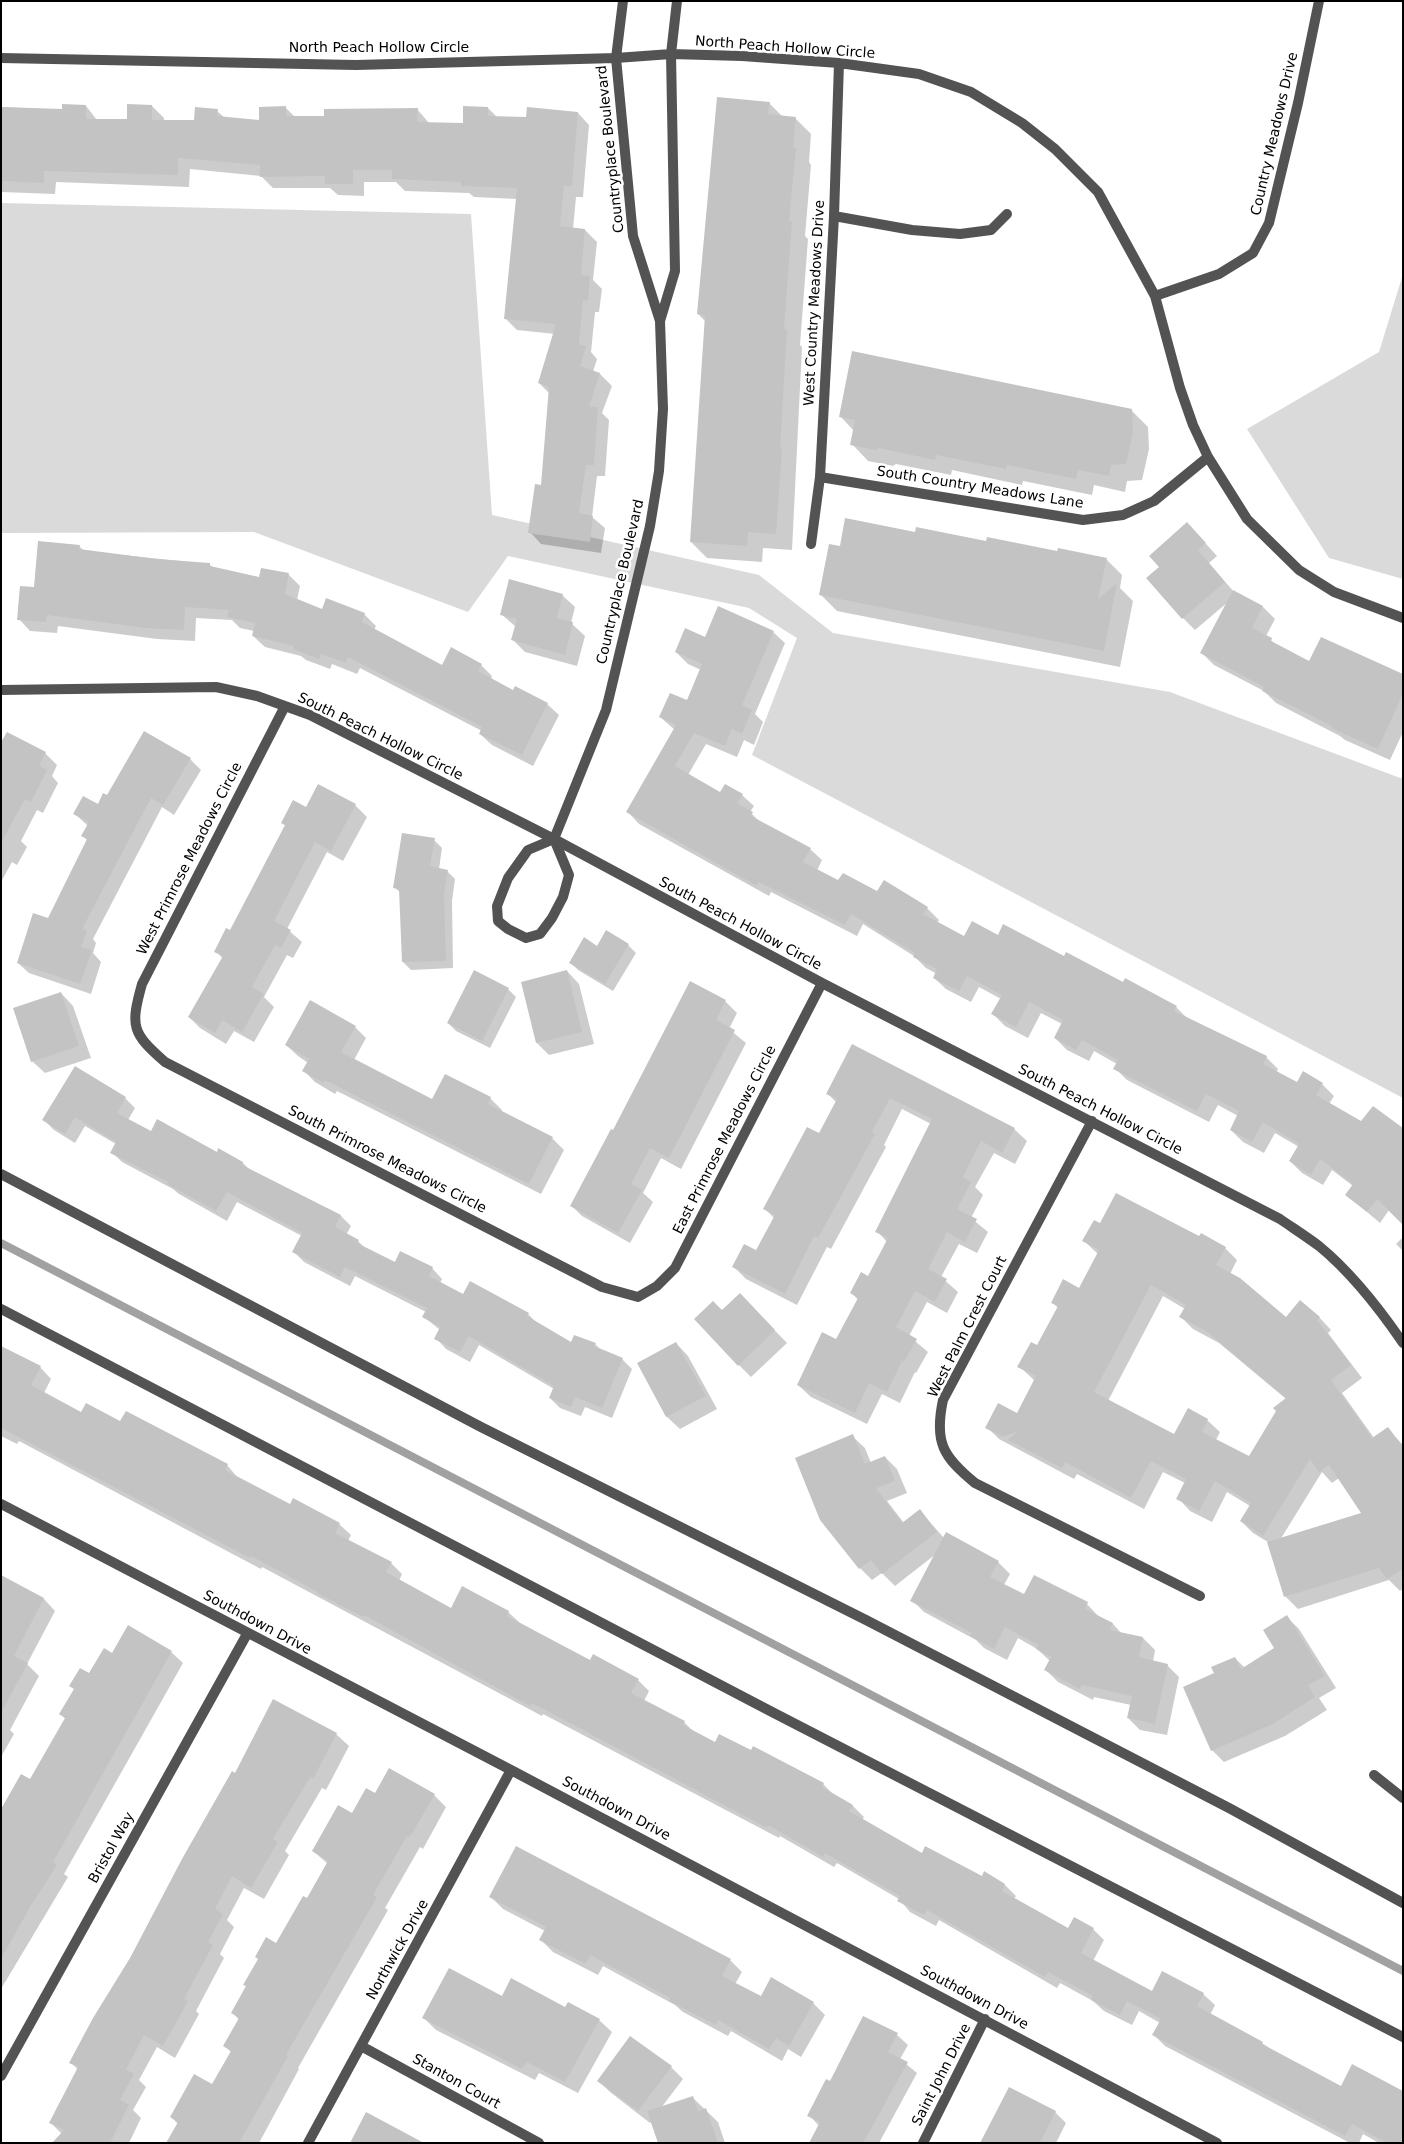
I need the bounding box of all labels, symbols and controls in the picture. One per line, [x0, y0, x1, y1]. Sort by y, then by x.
street label: North Peach Hollow Circle [694, 33, 876, 63]
street label: North Peach Hollow Circle [289, 40, 469, 56]
street label: Country Meadows Drive [1248, 51, 1302, 217]
street label: Countryplace Boulevard [594, 64, 628, 234]
street label: West Country Meadows Drive [801, 200, 829, 406]
street label: South Country Meadows Lane [875, 463, 1085, 513]
street label: Countryplace Boulevard [594, 498, 648, 666]
street label: South Peach Hollow Circle [295, 690, 465, 784]
street label: West Primrose Meadows Circle [134, 760, 246, 958]
street label: South Peach Hollow Circle [656, 874, 824, 974]
street label: East Primrose Meadows Circle [670, 1043, 780, 1237]
street label: South Peach Hollow Circle [1015, 1061, 1185, 1159]
street label: South Primrose Meadows Circle [285, 1103, 489, 1217]
street label: West Palm Crest Court [925, 1253, 1011, 1401]
street label: Southdown Drive [200, 1587, 314, 1659]
street label: Southdown Drive [559, 1773, 673, 1845]
street label: Bristol Way [86, 1809, 138, 1887]
street label: Northwick Drive [363, 1897, 433, 2003]
street label: Southdown Drive [917, 1962, 1031, 2034]
street label: Saint John Drive [909, 2021, 975, 2129]
street label: Stanton Court [409, 2051, 503, 2113]

